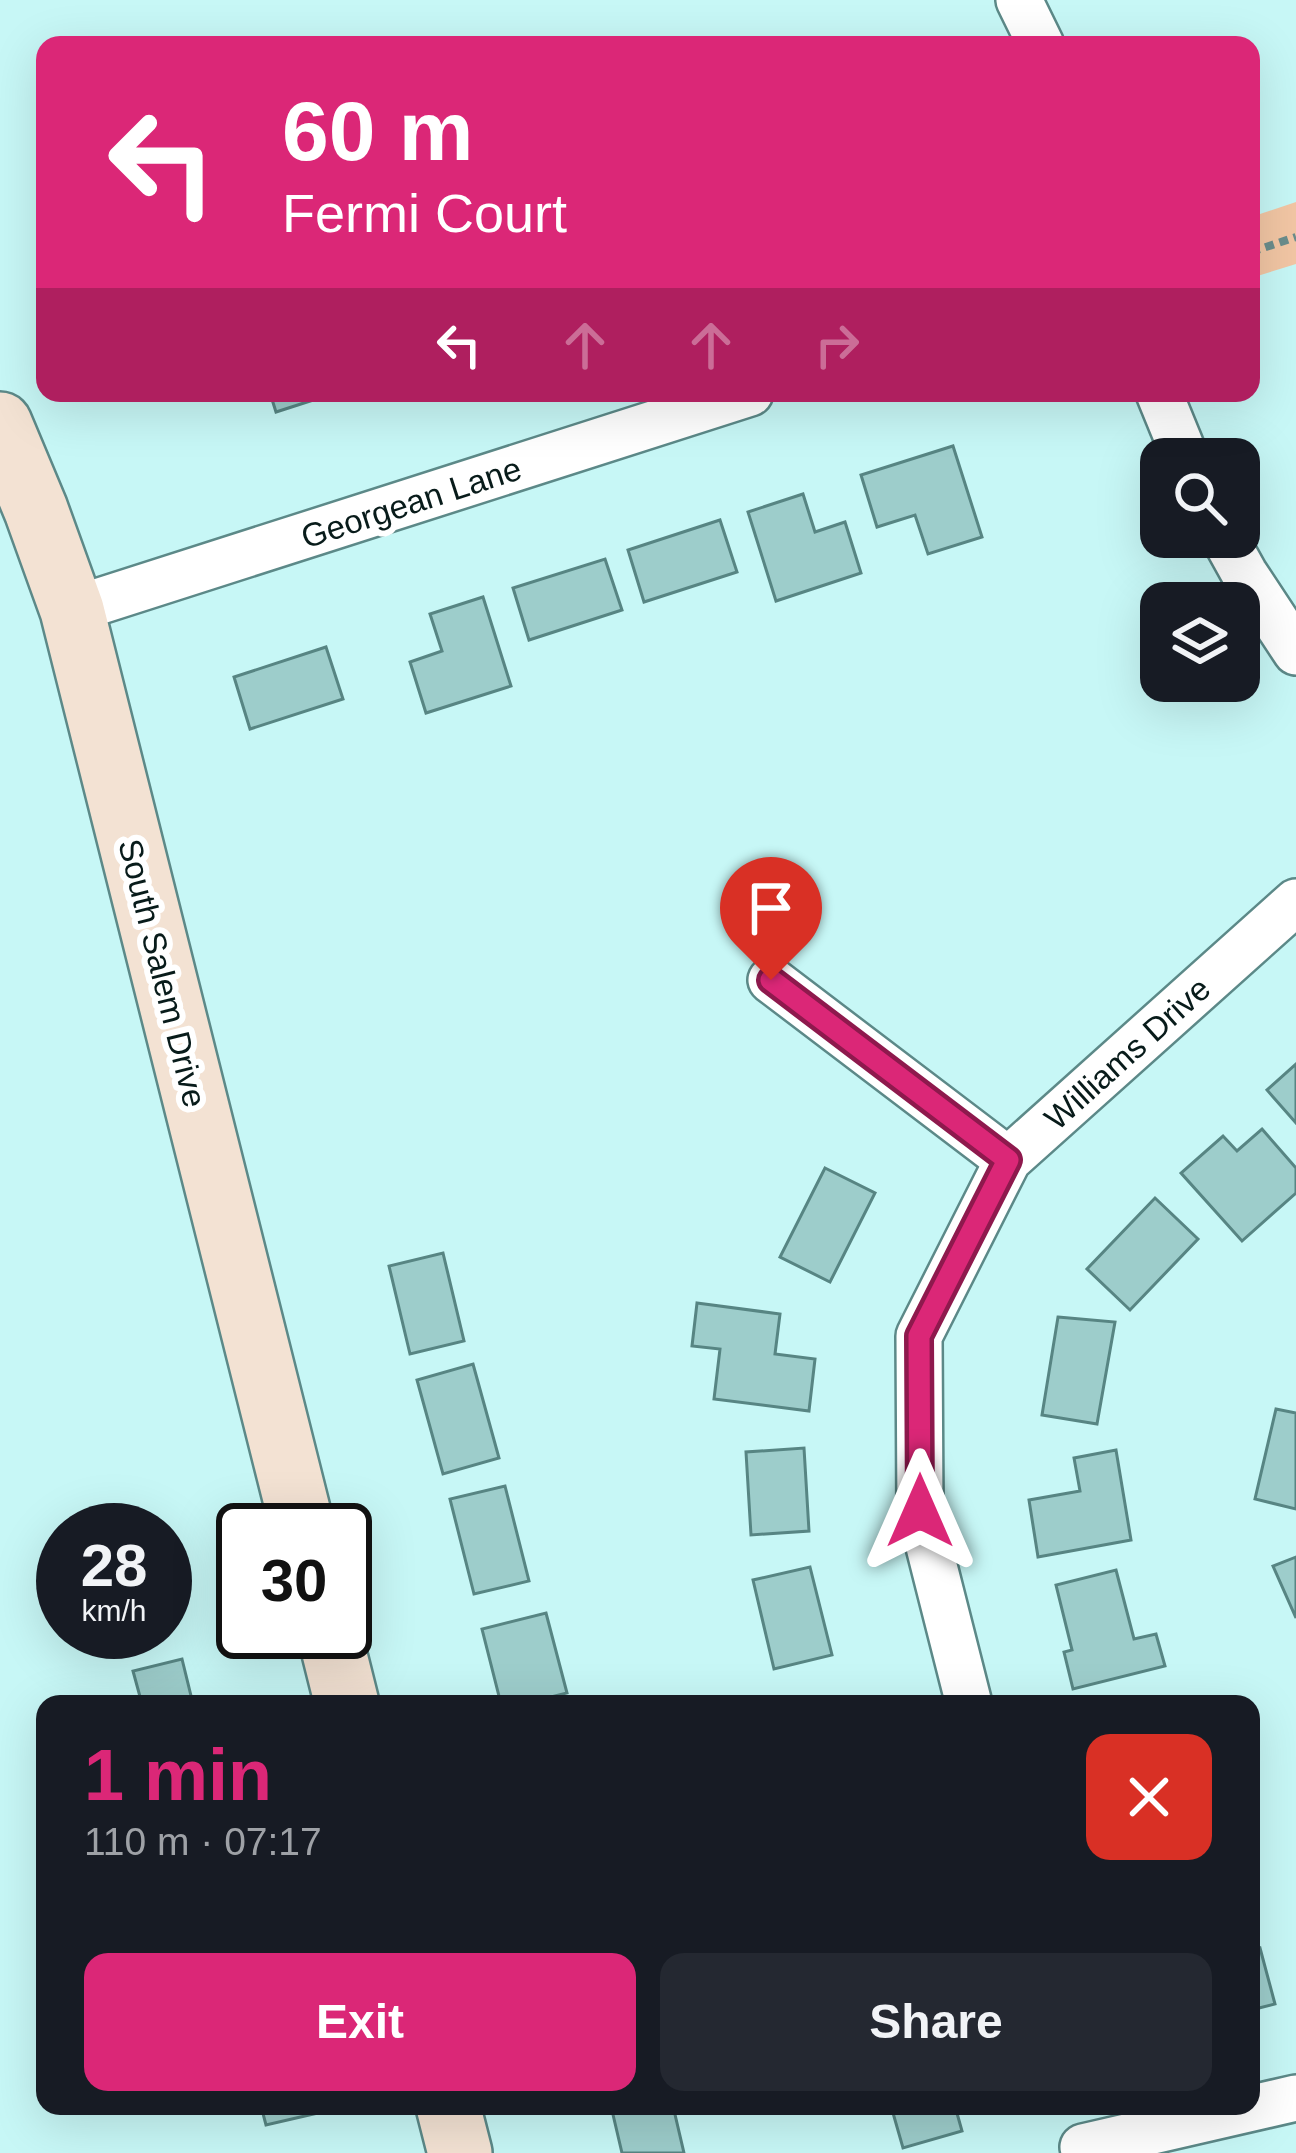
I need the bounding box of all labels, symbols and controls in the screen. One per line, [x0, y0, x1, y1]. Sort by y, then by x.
icon: left [84, 84, 240, 240]
text: 60 m [282, 84, 473, 178]
text: Fermi Court [282, 183, 567, 243]
icon: left [426, 312, 492, 378]
icon: ahead [552, 312, 618, 378]
icon: ahead [678, 312, 744, 378]
icon: right [804, 312, 870, 378]
map controls [1140, 438, 1260, 702]
button: search [1140, 438, 1260, 558]
street label: Georgean Lane [296, 449, 526, 556]
button: layers [1140, 582, 1260, 702]
street label: South Salem Drive [111, 835, 214, 1111]
pin [720, 857, 822, 980]
icon: arrive [738, 875, 804, 941]
street label: Williams Drive [1037, 970, 1217, 1137]
position arrow [857, 1448, 983, 1574]
speed limit sign: 30 [216, 1503, 372, 1659]
text: 28 [81, 1532, 147, 1599]
text: km/h [81, 1594, 147, 1627]
button: close [1086, 1734, 1212, 1860]
text: 1 min [84, 1735, 272, 1815]
text: 110 m · 07:17 [84, 1820, 322, 1863]
button: Exit [84, 1953, 636, 2091]
button: Share [660, 1953, 1212, 2091]

